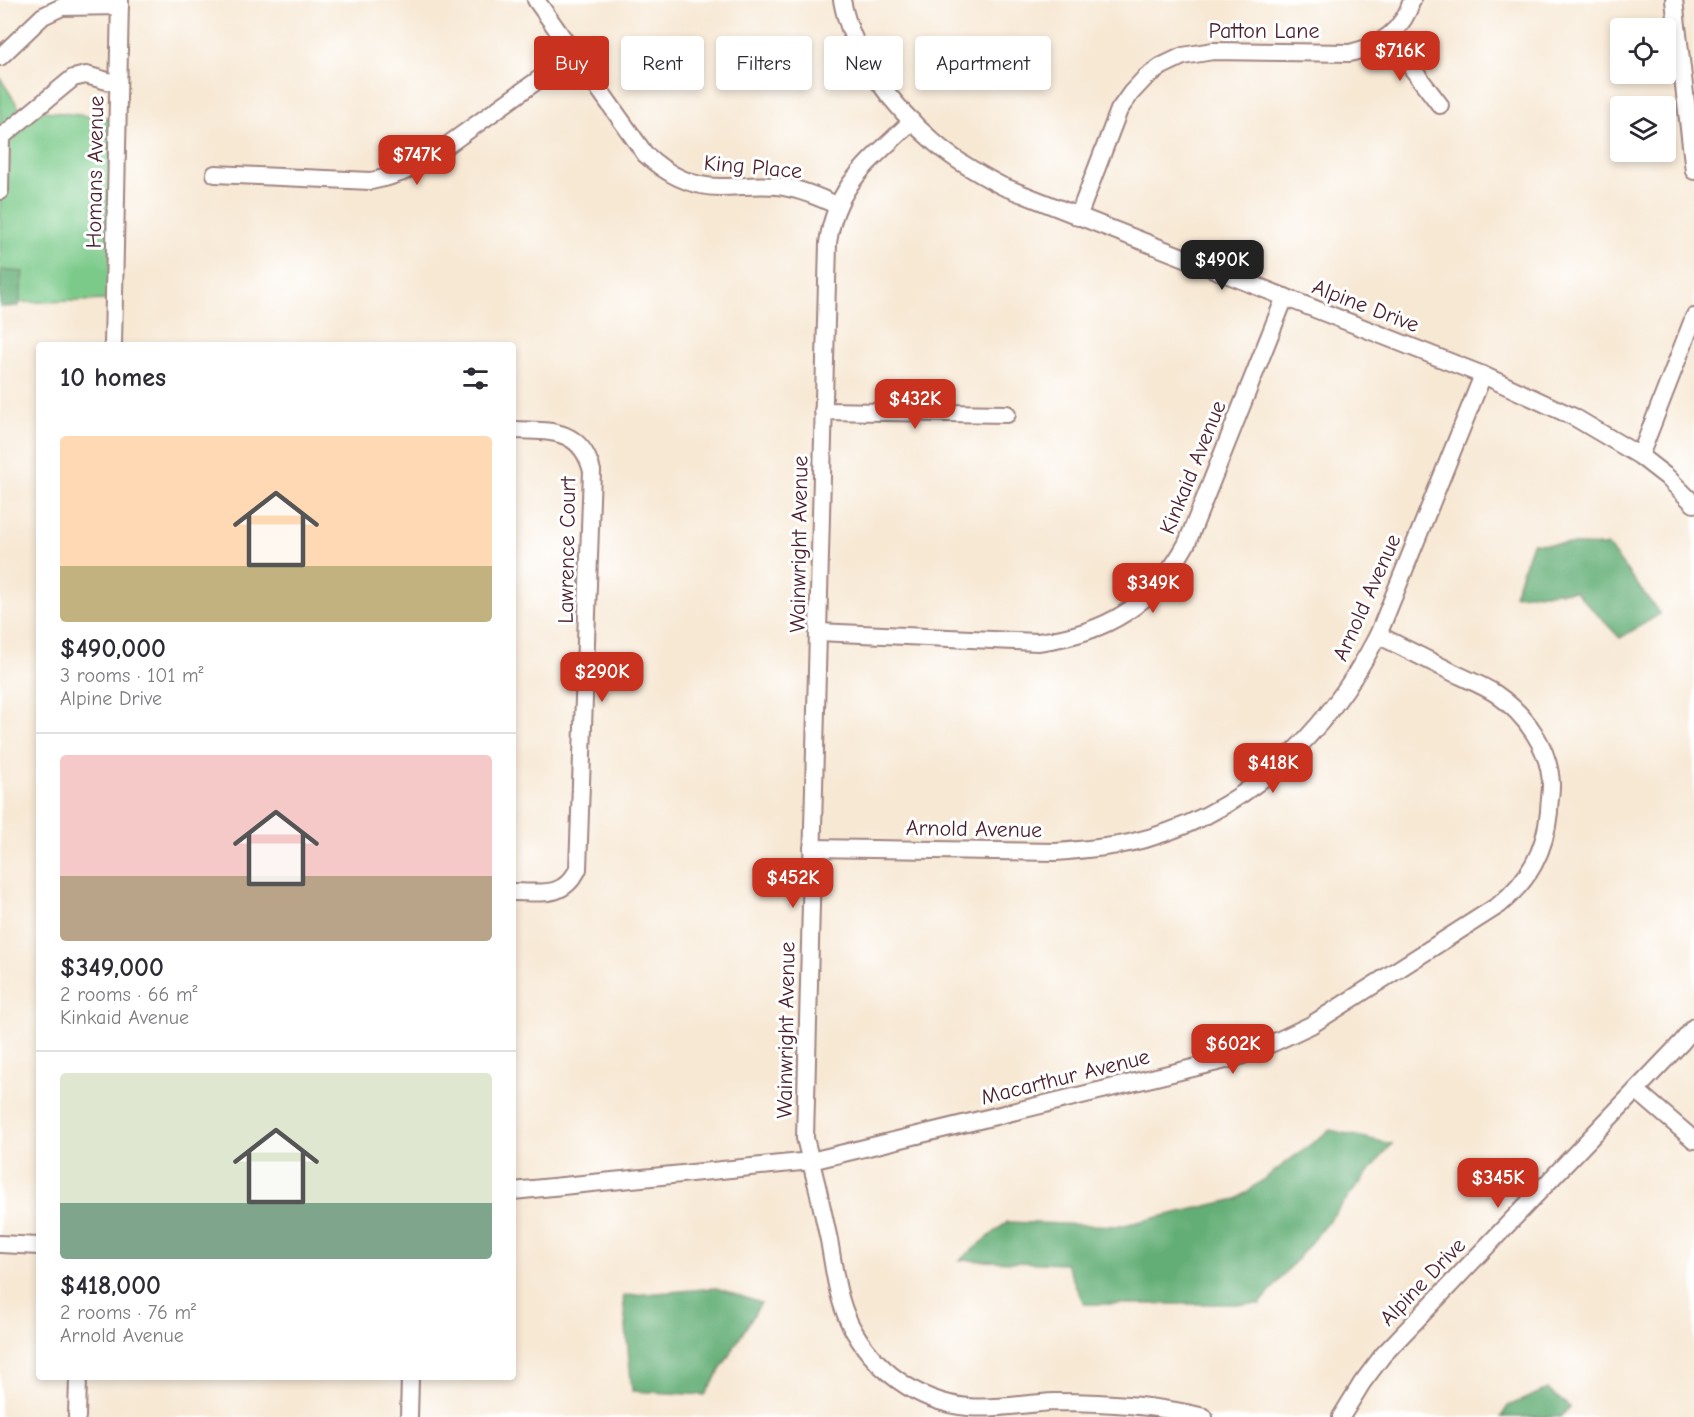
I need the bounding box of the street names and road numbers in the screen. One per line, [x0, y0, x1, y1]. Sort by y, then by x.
street label: Patton Lane [1208, 18, 1320, 44]
street label: Homans Avenue [81, 95, 109, 249]
street label: King Place [703, 150, 803, 184]
street label: Alpine Drive [1309, 274, 1423, 338]
street label: Kinkaid Avenue [1154, 397, 1232, 538]
street label: Wainwright Avenue [784, 455, 814, 633]
street label: Lawrence Court [553, 476, 581, 624]
street label: Arnold Avenue [1327, 530, 1406, 665]
street label: Arnold Avenue [906, 815, 1042, 843]
street label: Wainwright Avenue [771, 941, 801, 1119]
street label: Macarthur Avenue [978, 1043, 1152, 1110]
street label: Alpine Drive [1374, 1232, 1471, 1331]

